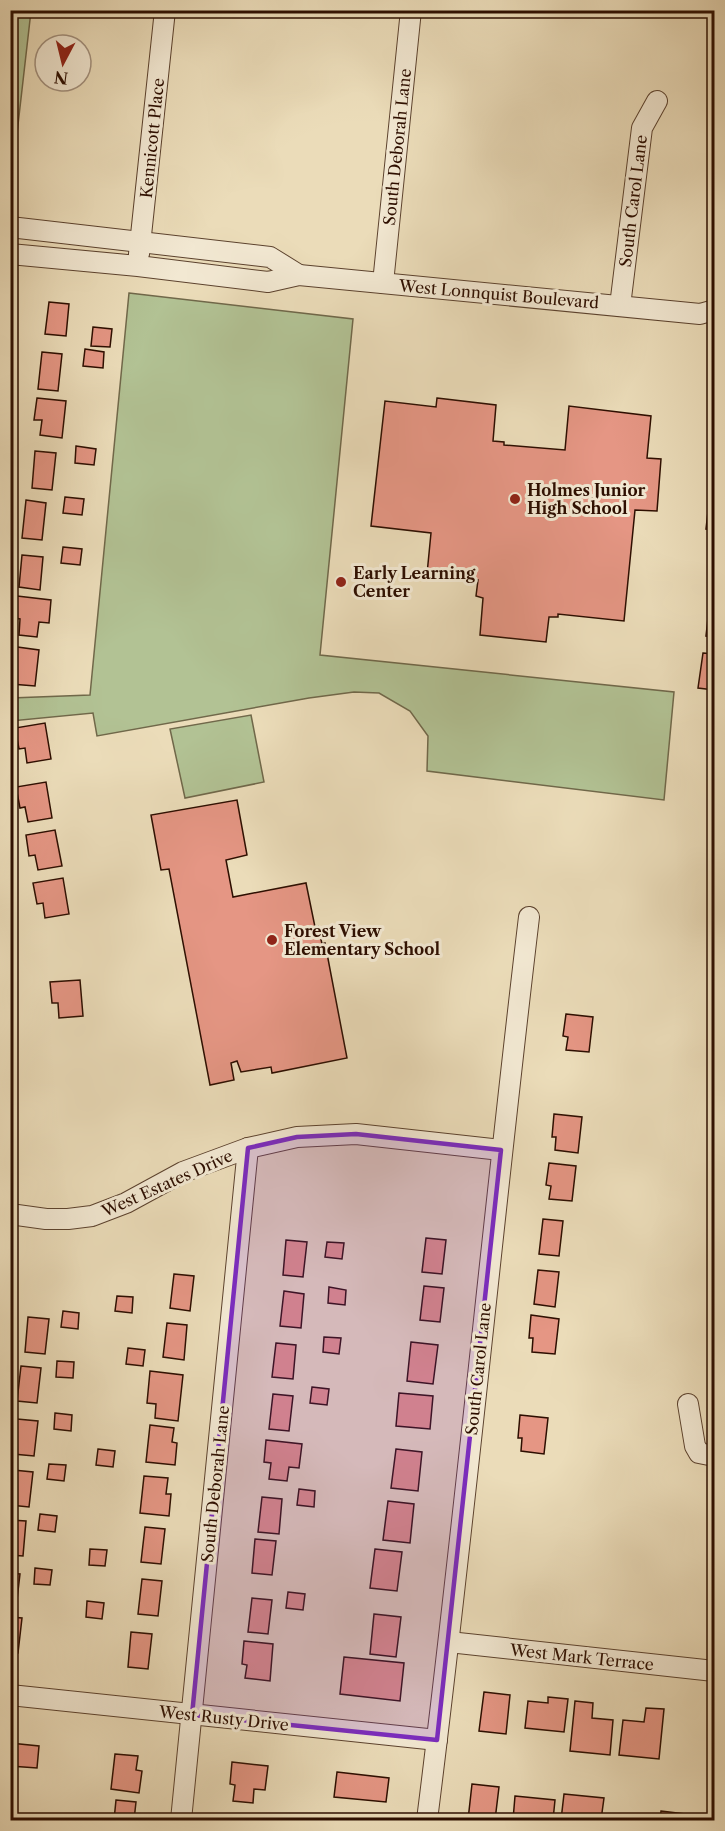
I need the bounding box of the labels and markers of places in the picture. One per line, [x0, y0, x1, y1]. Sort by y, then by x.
place label: Holmes Junior High School [527, 480, 646, 518]
marker: Holmes Junior High School [508, 492, 522, 506]
place label: Early Learning Center [353, 563, 476, 601]
marker: Early Learning Center [334, 575, 348, 589]
place label: Forest View Elementary School [284, 921, 440, 959]
marker: Forest View Elementary School [265, 933, 279, 947]

